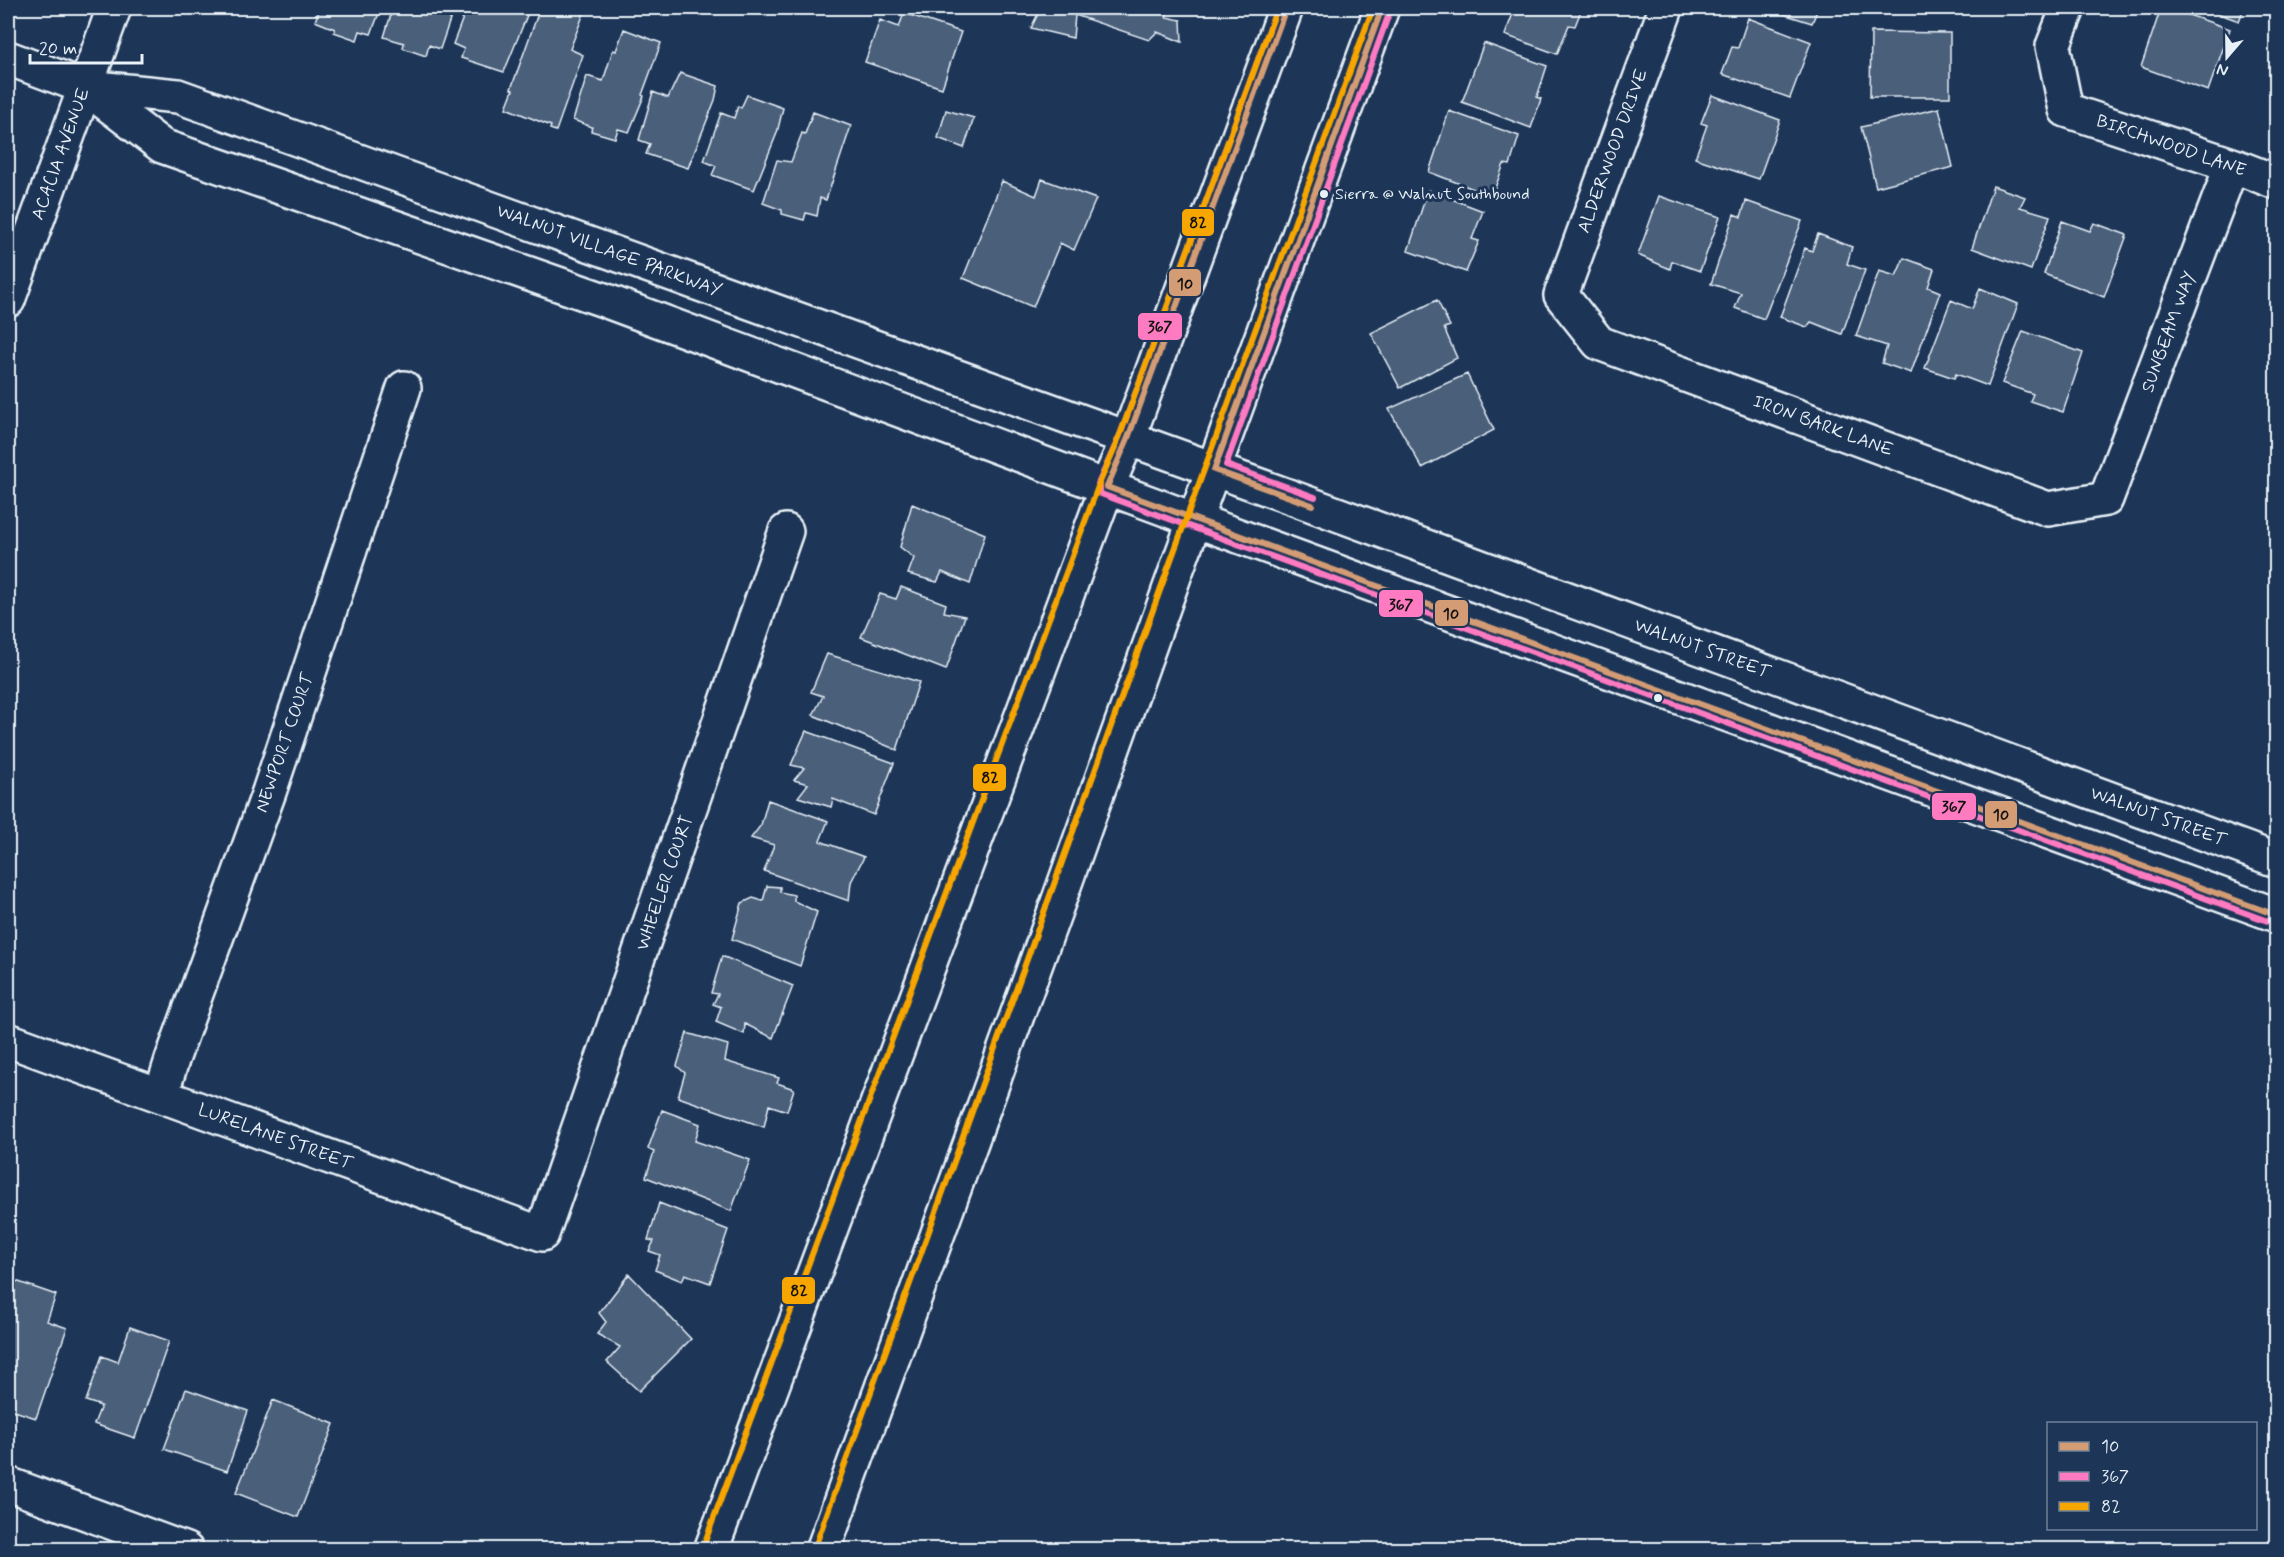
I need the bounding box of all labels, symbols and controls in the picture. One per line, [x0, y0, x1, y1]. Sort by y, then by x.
scale bar [30, 27, 142, 65]
north arrow [2197, 27, 2257, 87]
text: 20 m [39, 37, 77, 61]
text: N [2214, 58, 2231, 81]
street label: ALDERWOOD DRIVE [1572, 65, 1654, 236]
street label: ACACIA AVENUE [26, 84, 96, 223]
street label: BIRCHWOOD LANE [2093, 109, 2249, 183]
place label: Sierra @ Walnut Southbound [1335, 184, 1530, 205]
marker: Sierra @ Walnut Southbound [1318, 188, 1330, 200]
street label: WALNUT VILLAGE PARKWAY [493, 199, 725, 303]
line badge: 82 [1181, 208, 1215, 237]
text: 82 [1189, 213, 1207, 234]
line badge: 10 [1168, 268, 1202, 297]
street label: SUNBEAM WAY [2136, 268, 2202, 396]
text: 10 [1177, 274, 1193, 295]
line badge: 367 [1137, 312, 1183, 341]
text: 367 [1147, 317, 1173, 338]
street label: IRON BARK LANE [1750, 390, 1897, 463]
line badge: 367 [1378, 589, 1424, 618]
text: 367 [1388, 595, 1414, 616]
line badge: 10 [1434, 599, 1469, 627]
text: 10 [1443, 604, 1459, 625]
street label: WALNUT STREET [1631, 613, 1774, 685]
street label: NEWPORT COURT [250, 670, 320, 816]
unlabelled marker [1652, 692, 1664, 704]
line badge: 82 [972, 763, 1007, 792]
text: 82 [981, 768, 999, 789]
street label: WALNUT STREET [2087, 781, 2230, 853]
line badge: 367 [1931, 792, 1977, 821]
text: 367 [1941, 797, 1967, 818]
line badge: 10 [1984, 800, 2018, 829]
text: 10 [1993, 805, 2009, 826]
street label: WHEELER COURT [631, 812, 699, 954]
street label: LURELANE STREET [195, 1098, 356, 1176]
line badge: 82 [781, 1276, 816, 1305]
text: 82 [790, 1281, 808, 1302]
legend [2047, 1422, 2257, 1530]
text: 10 [2101, 1435, 2119, 1459]
text: 367 [2101, 1465, 2129, 1489]
text: 82 [2101, 1495, 2121, 1519]

